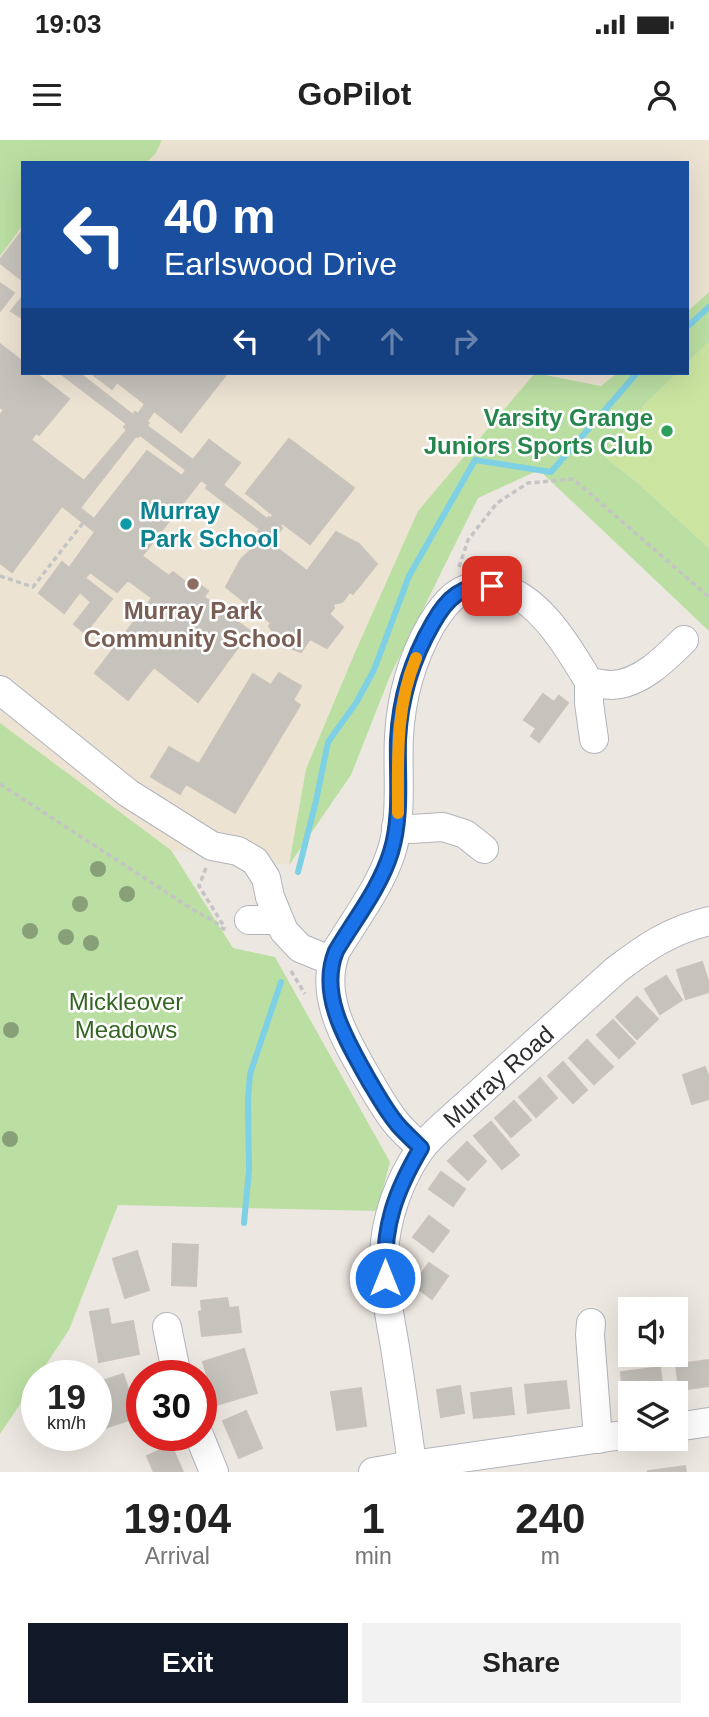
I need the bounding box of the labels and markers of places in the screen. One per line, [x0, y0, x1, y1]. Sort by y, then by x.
place label: Varsity Grange Juniors Sports Club [424, 404, 653, 459]
marker: Varsity Grange Juniors Sports Club [659, 423, 675, 439]
place label: Murray Park School [140, 497, 279, 552]
marker: Murray Park School [118, 516, 134, 532]
pin [462, 556, 522, 616]
marker: Murray Park Community School [185, 576, 201, 592]
place label: Murray Park Community School [84, 597, 302, 652]

